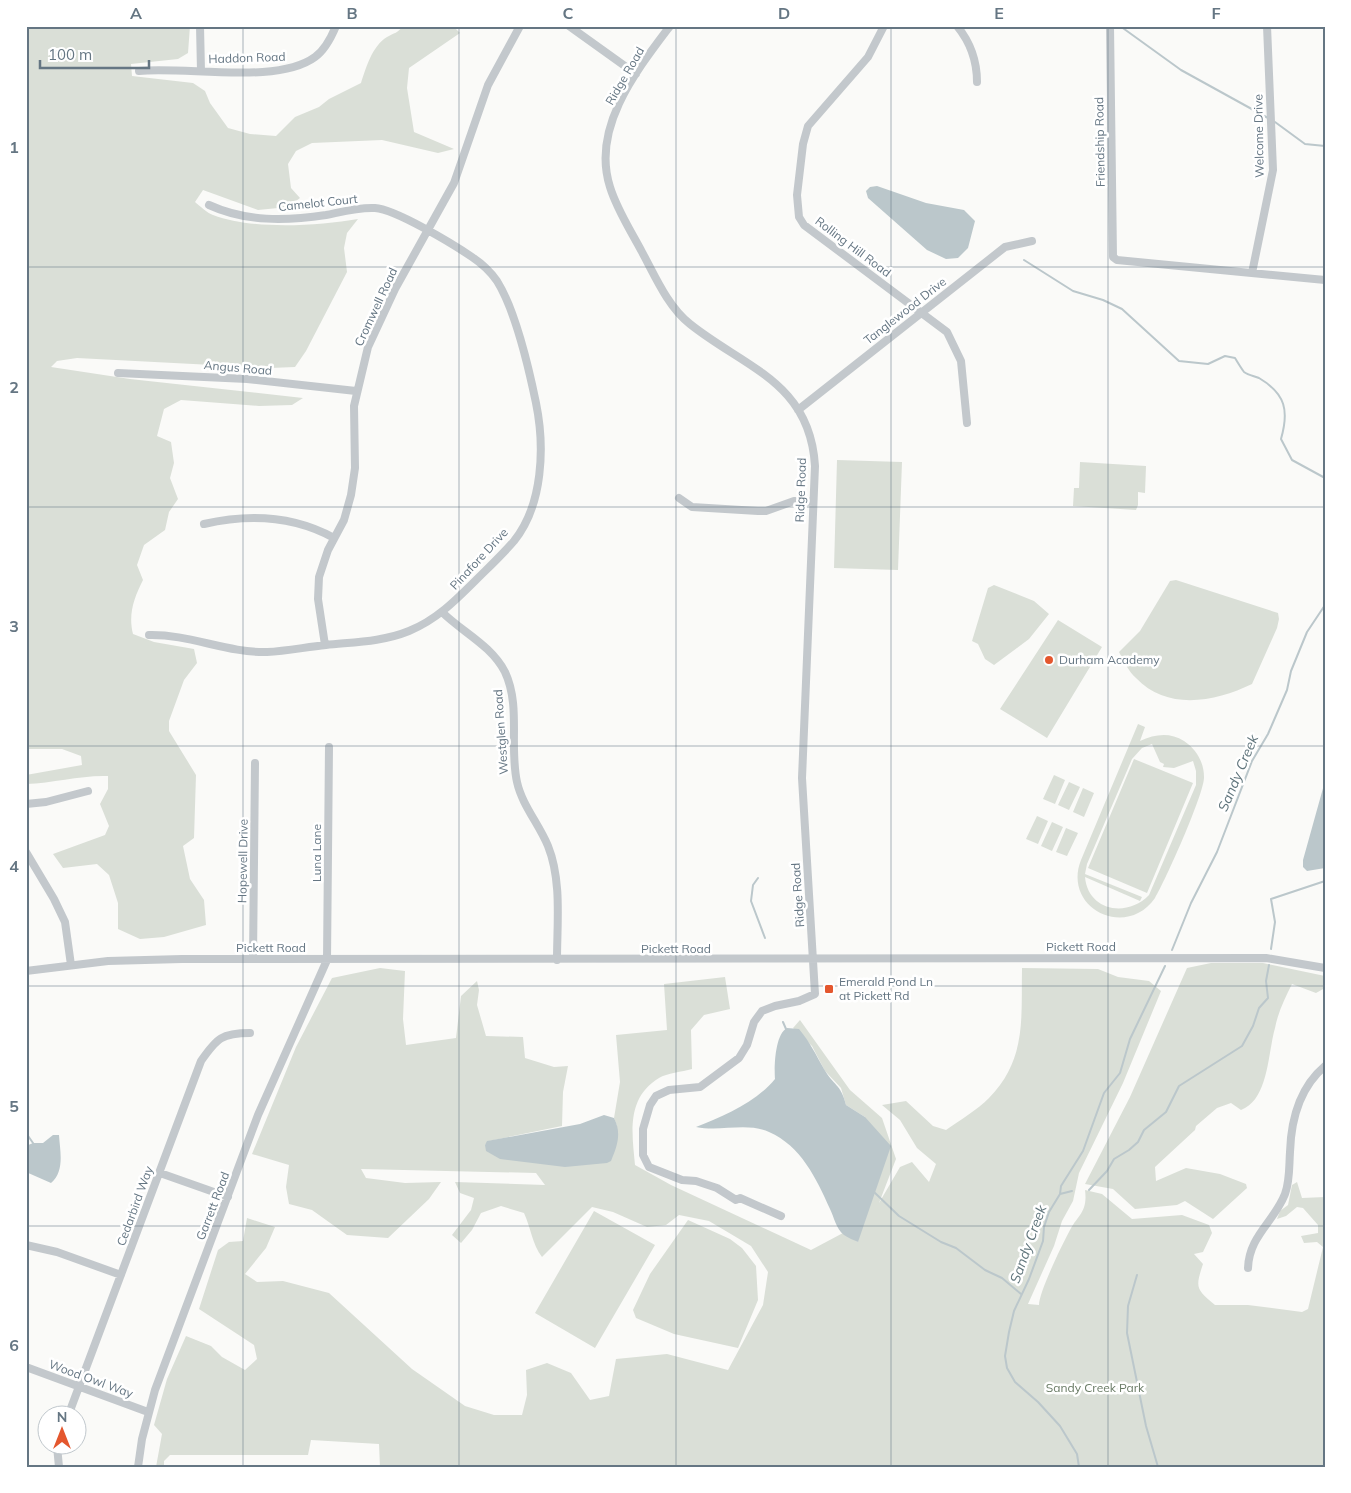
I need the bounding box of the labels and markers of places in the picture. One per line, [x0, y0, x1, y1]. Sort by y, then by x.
place label: Durham Academy [1059, 652, 1160, 667]
marker: Durham Academy [1043, 654, 1055, 666]
place label: Emerald Pond Ln at Pickett Rd [839, 974, 933, 1003]
marker: Emerald Pond Ln at Pickett Rd [823, 983, 835, 995]

